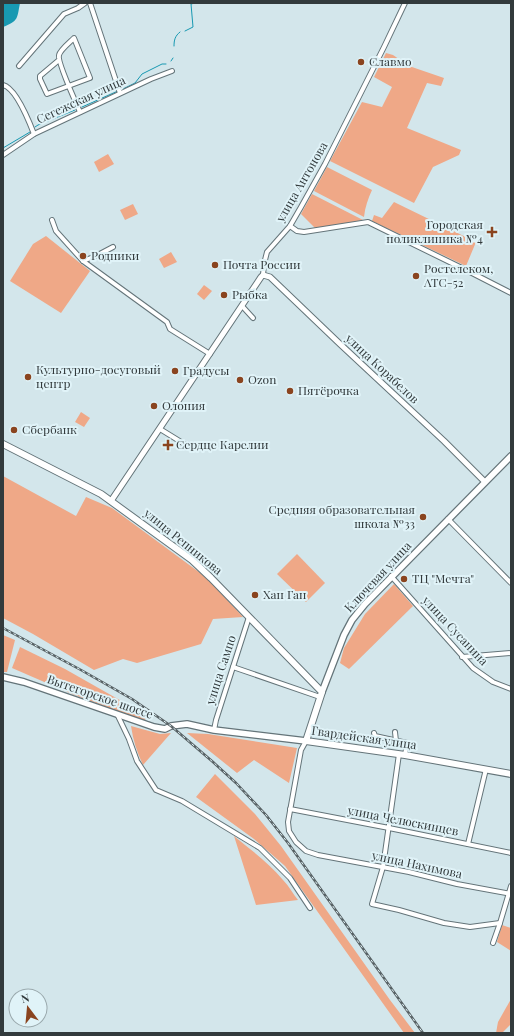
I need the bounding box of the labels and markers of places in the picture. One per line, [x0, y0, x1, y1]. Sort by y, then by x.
place label: Славмо [369, 53, 412, 69]
marker: Славмо [356, 57, 366, 67]
place label: Городская поликлиника №4 [386, 216, 484, 246]
marker: Городская поликлиника №4 [486, 226, 498, 238]
place label: Родники [91, 247, 140, 263]
marker: Родники [78, 251, 88, 261]
place label: Почта России [223, 256, 301, 272]
marker: Почта России [210, 260, 220, 270]
place label: Ростелеком, АТС-52 [423, 260, 493, 290]
marker: Ростелеком, АТС-52 [411, 271, 421, 281]
place label: Рыбка [232, 286, 268, 302]
marker: Рыбка [219, 290, 229, 300]
place label: Культурно-досуговый центр [36, 361, 161, 391]
place label: Градусы [183, 362, 229, 378]
marker: Градусы [170, 366, 180, 376]
place label: Ozon [248, 371, 276, 387]
marker: Культурно-досуговый центр [23, 372, 33, 382]
marker: Ozon [235, 375, 245, 385]
place label: Пятёрочка [298, 382, 359, 398]
marker: Пятёрочка [285, 386, 295, 396]
place label: Олония [162, 397, 206, 413]
marker: Олония [149, 401, 159, 411]
place label: Сбербанк [22, 421, 77, 437]
marker: Сбербанк [9, 425, 19, 435]
place label: Сердце Карелии [176, 436, 269, 452]
marker: Сердце Карелии [163, 440, 173, 450]
place label: Средняя образовательная школа №33 [268, 501, 416, 531]
marker: Средняя образовательная школа №33 [418, 512, 428, 522]
place label: ТЦ "Мечта" [412, 570, 474, 586]
marker: ТЦ "Мечта" [399, 574, 409, 584]
place label: Хан Ган [263, 586, 306, 602]
marker: Хан Ган [250, 590, 260, 600]

